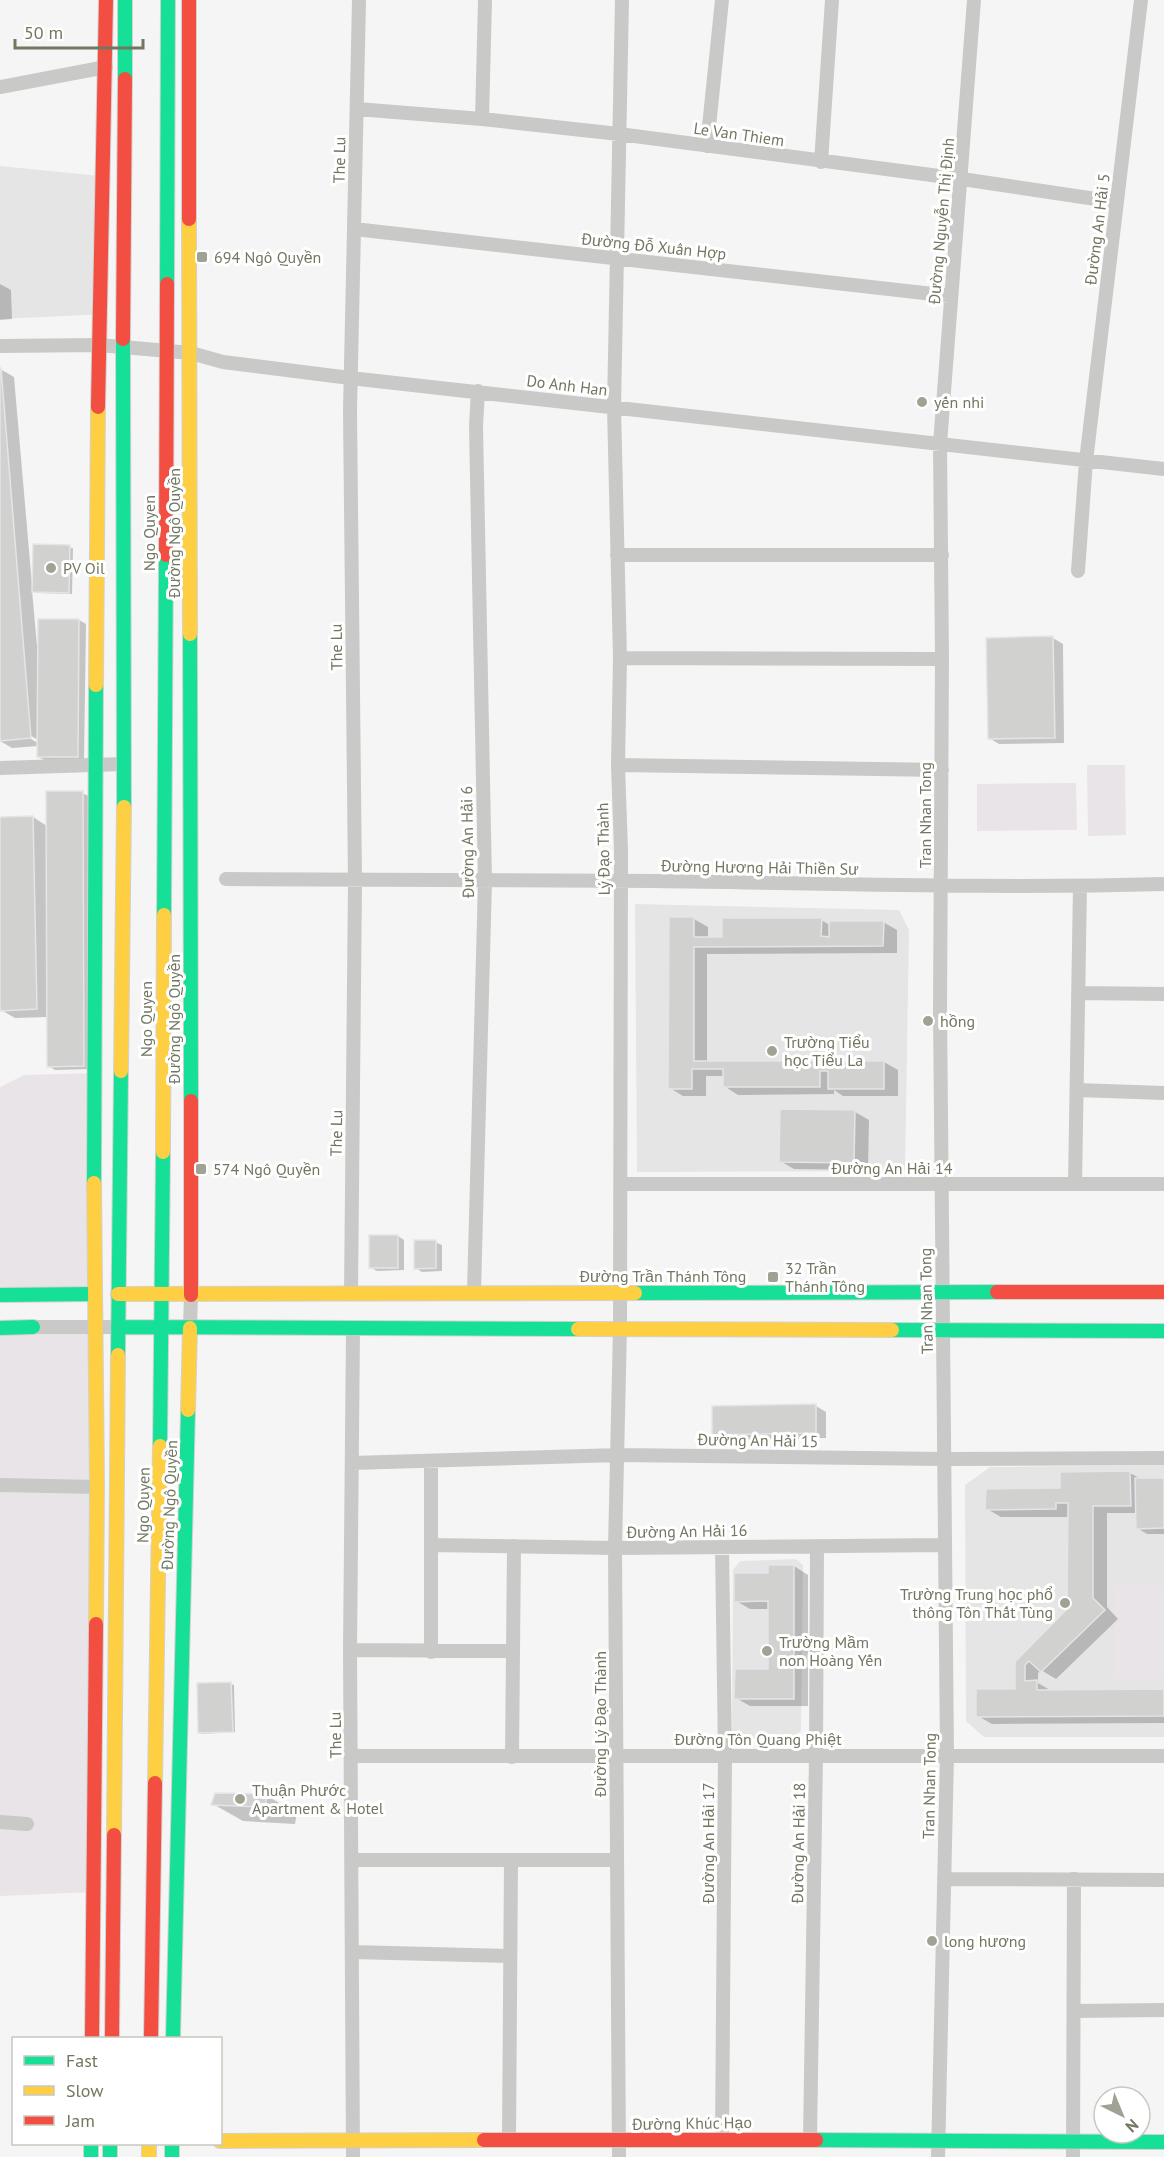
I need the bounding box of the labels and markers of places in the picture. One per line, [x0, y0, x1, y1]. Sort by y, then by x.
place label: 694 Ngô Quyền [214, 247, 321, 267]
marker: 694 Ngô Quyền [195, 250, 209, 264]
place label: yến nhi [934, 392, 984, 412]
marker: yến nhi [915, 395, 929, 409]
place label: PV Oil [63, 558, 105, 578]
marker: PV Oil [44, 561, 58, 575]
place label: hồng [940, 1011, 975, 1031]
marker: hồng [921, 1014, 935, 1028]
place label: Trường Tiểu học Tiểu La [784, 1032, 870, 1070]
marker: Trường Tiểu học Tiểu La [765, 1044, 779, 1058]
place label: 574 Ngô Quyền [213, 1159, 320, 1179]
marker: 574 Ngô Quyền [194, 1162, 208, 1176]
place label: 32 Trần Thánh Tông [785, 1258, 865, 1296]
marker: 32 Trần Thánh Tông [766, 1270, 780, 1284]
place label: Trường Trung học phổ thông Tôn Thất Tùng [900, 1584, 1053, 1622]
marker: Trường Trung học phổ thông Tôn Thất Tùng [1058, 1596, 1072, 1610]
place label: Trường Mầm non Hoàng Yến [779, 1632, 882, 1670]
marker: Trường Mầm non Hoàng Yến [760, 1644, 774, 1658]
place label: Thuận Phước Apartment & Hotel [252, 1780, 384, 1818]
marker: Thuận Phước Apartment & Hotel [233, 1792, 247, 1806]
place label: long hương [944, 1931, 1026, 1951]
marker: long hương [925, 1934, 939, 1948]

